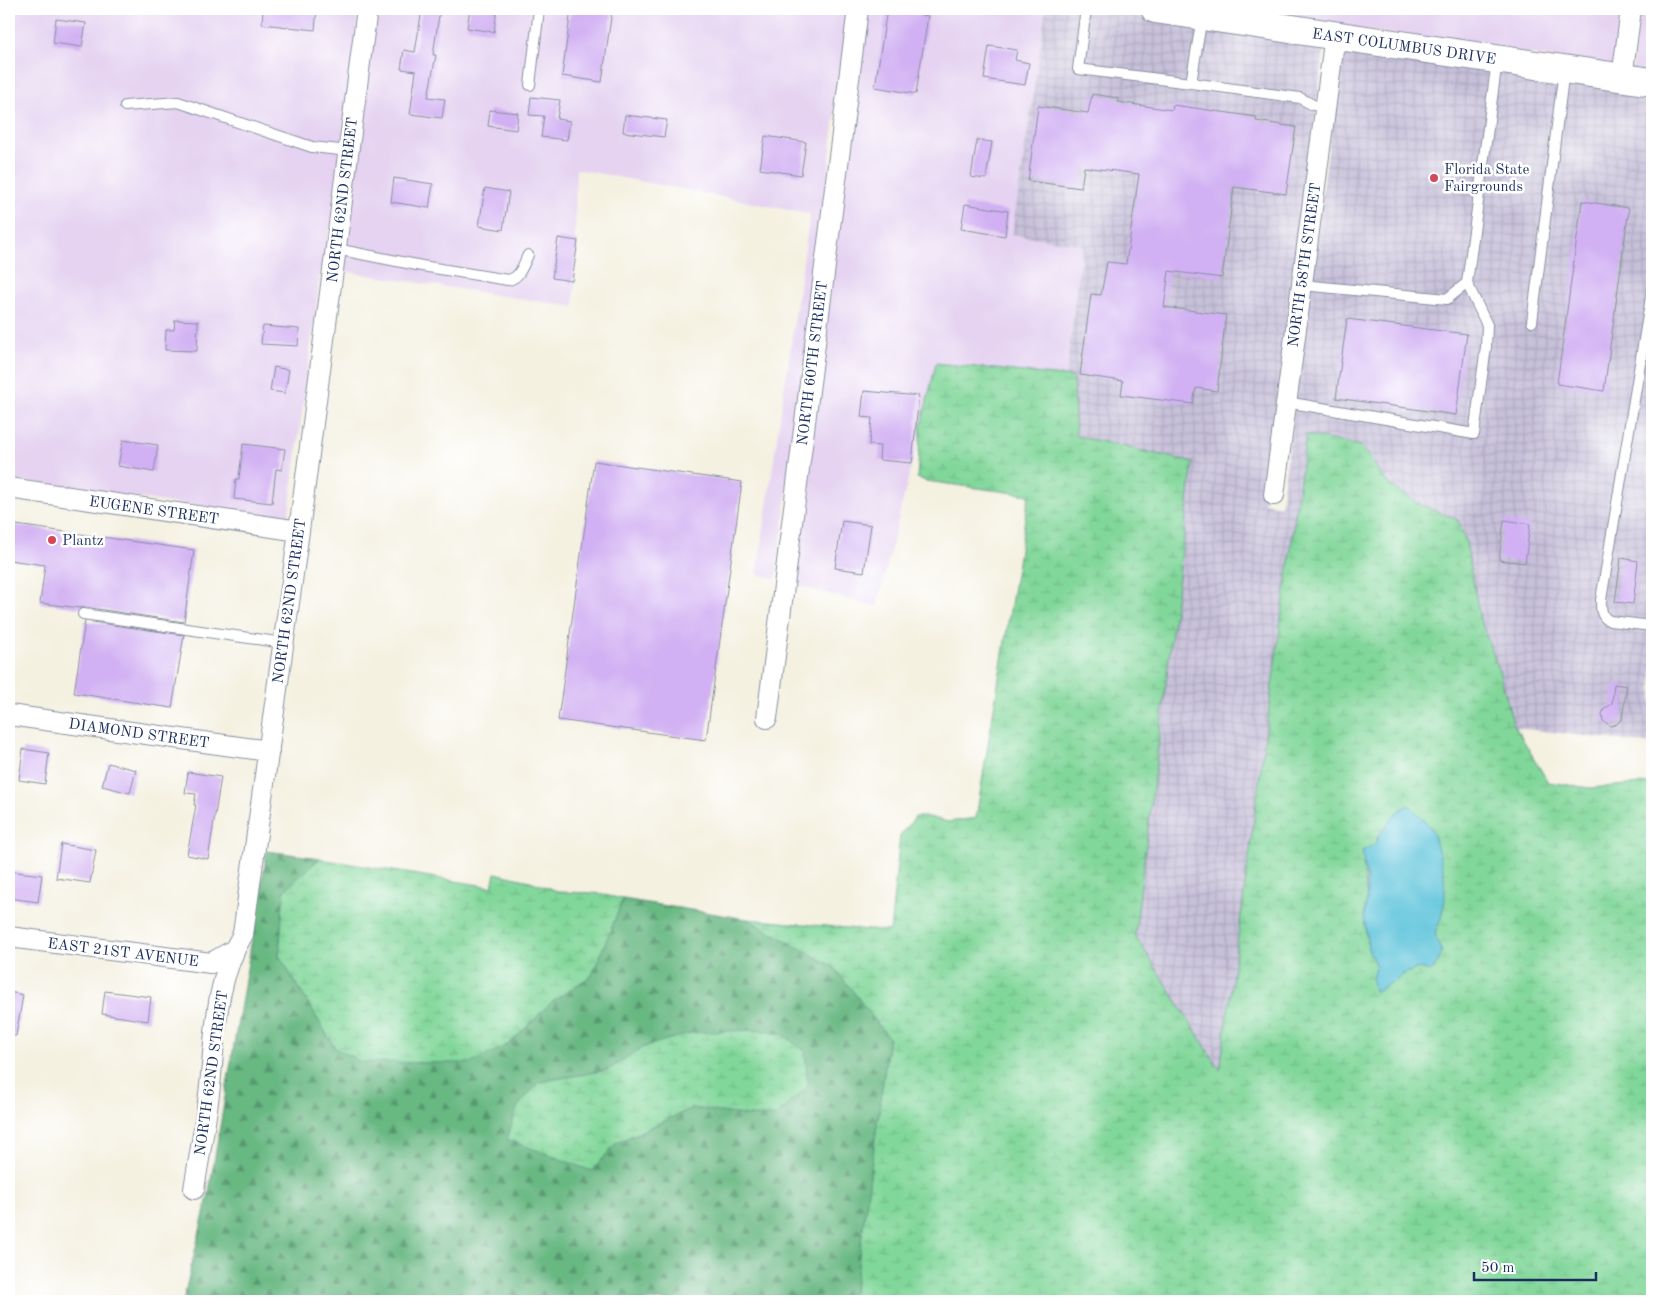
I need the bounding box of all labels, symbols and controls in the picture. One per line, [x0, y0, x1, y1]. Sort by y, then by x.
street label: EAST COLUMBUS DRIVE [1311, 27, 1497, 68]
street label: NORTH 62ND STREET [326, 117, 361, 284]
place label: Florida State Fairgrounds [1444, 163, 1529, 195]
marker: Florida State Fairgrounds [1428, 172, 1440, 184]
street label: NORTH 58TH STREET [1287, 182, 1324, 348]
street label: NORTH 60TH STREET [796, 280, 831, 446]
street label: EUGENE STREET [88, 495, 220, 528]
street label: NORTH 62ND STREET [271, 518, 310, 685]
marker: Plantz [46, 534, 58, 546]
place label: Plantz [62, 534, 104, 549]
street label: DIAMOND STREET [68, 717, 210, 752]
street label: EAST 21ST AVENUE [46, 937, 199, 970]
street label: NORTH 62ND STREET [193, 990, 232, 1157]
scale bar [1474, 1250, 1596, 1282]
text: 50 m [1481, 1261, 1515, 1276]

